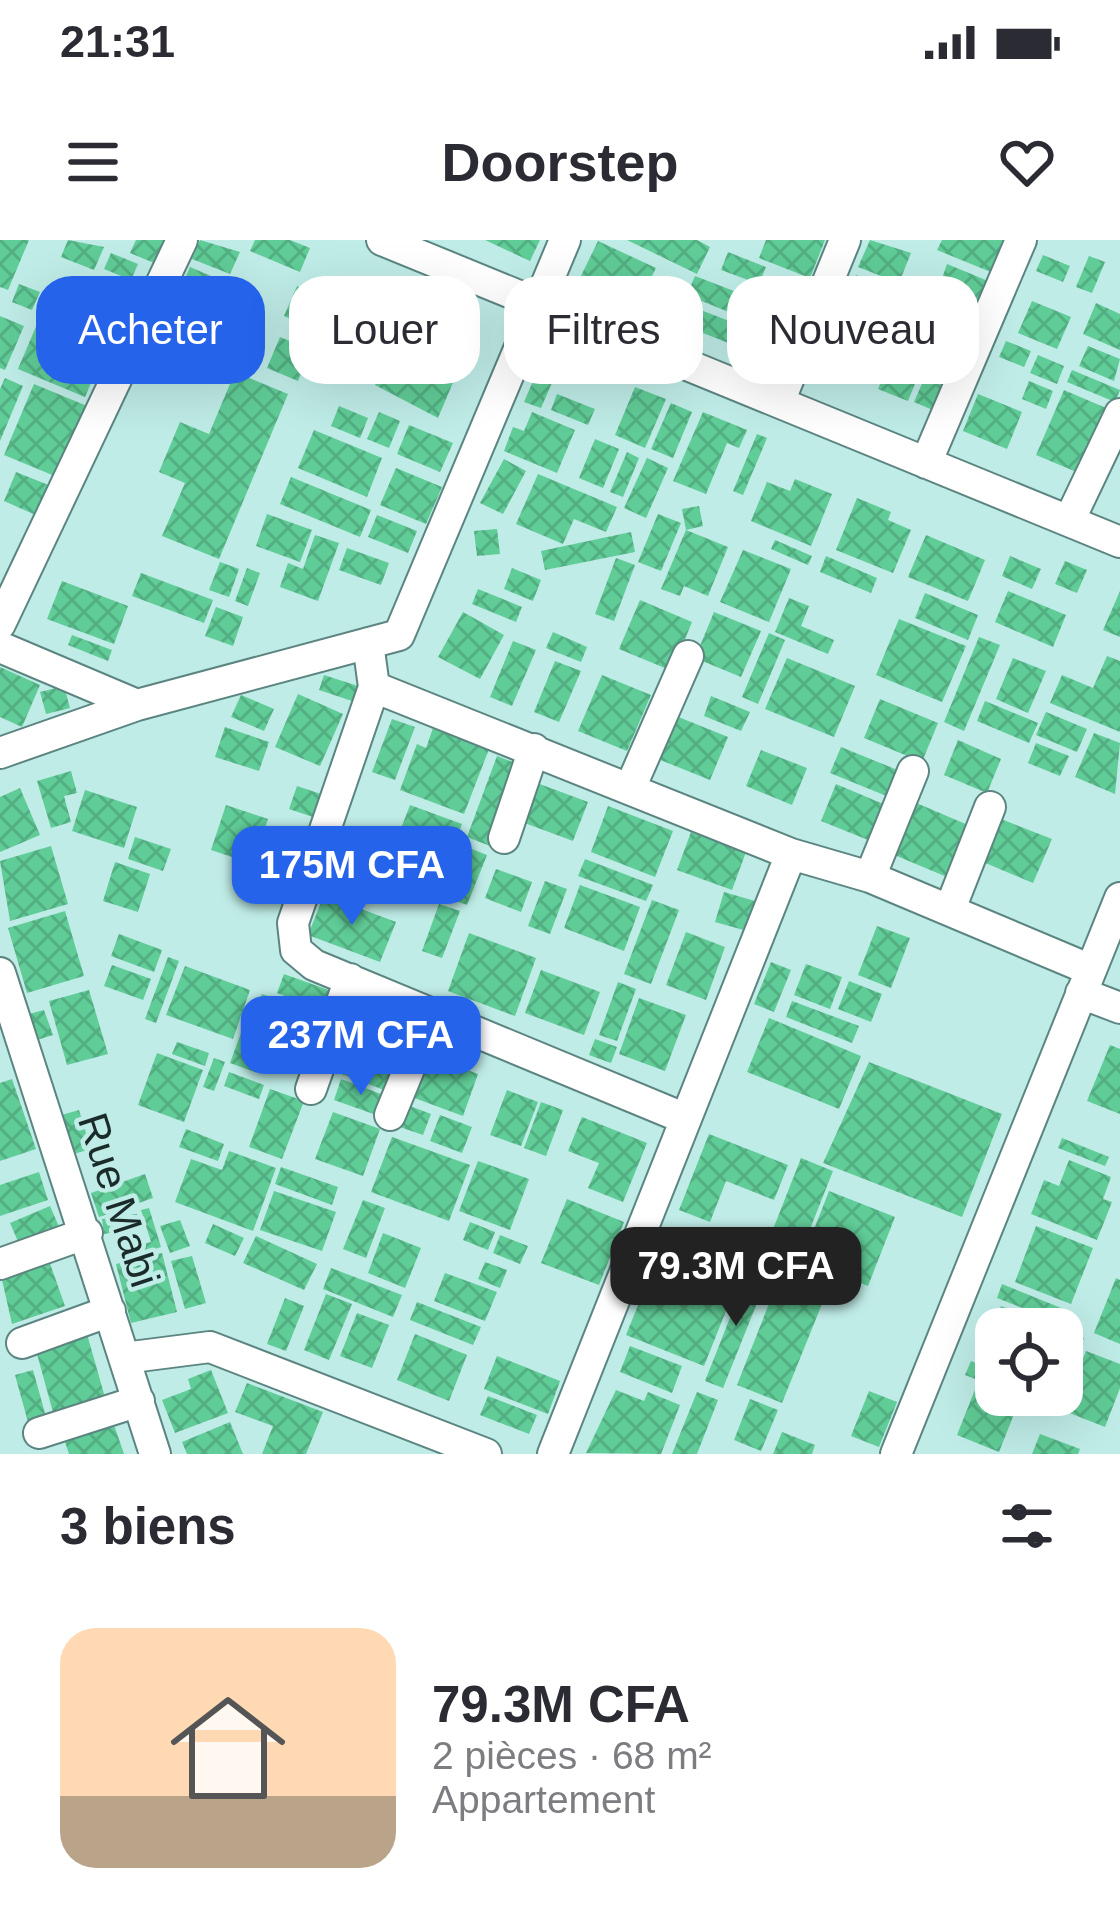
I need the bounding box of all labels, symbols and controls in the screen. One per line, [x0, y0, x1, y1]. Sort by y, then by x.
text: 21:31 [60, 16, 175, 67]
icon: menu [60, 129, 126, 195]
icon: heart [994, 129, 1060, 195]
text: Doorstep [441, 132, 679, 192]
chip: Acheter [36, 276, 265, 384]
chip: Louer [289, 276, 480, 384]
chip: Filtres [504, 276, 703, 384]
chip: Nouveau [727, 276, 979, 384]
pin: 175M CFA [228, 826, 476, 928]
text: 175M CFA [259, 843, 445, 886]
pin: 237M CFA [237, 996, 485, 1098]
text: 237M CFA [268, 1013, 454, 1056]
street label: Rue Mabi [69, 1107, 169, 1293]
pin: 79.3M CFA [599, 1227, 873, 1329]
text: 79.3M CFA [637, 1244, 835, 1287]
map controls [975, 1308, 1083, 1416]
button: locate [975, 1308, 1083, 1416]
icon: filters [994, 1493, 1060, 1559]
text: 3 biens [60, 1498, 236, 1555]
icon: home [156, 1676, 300, 1820]
text: 79.3M CFA [432, 1676, 690, 1733]
text: 2 pièces · 68 m² [432, 1734, 712, 1777]
text: Appartement [432, 1778, 655, 1821]

